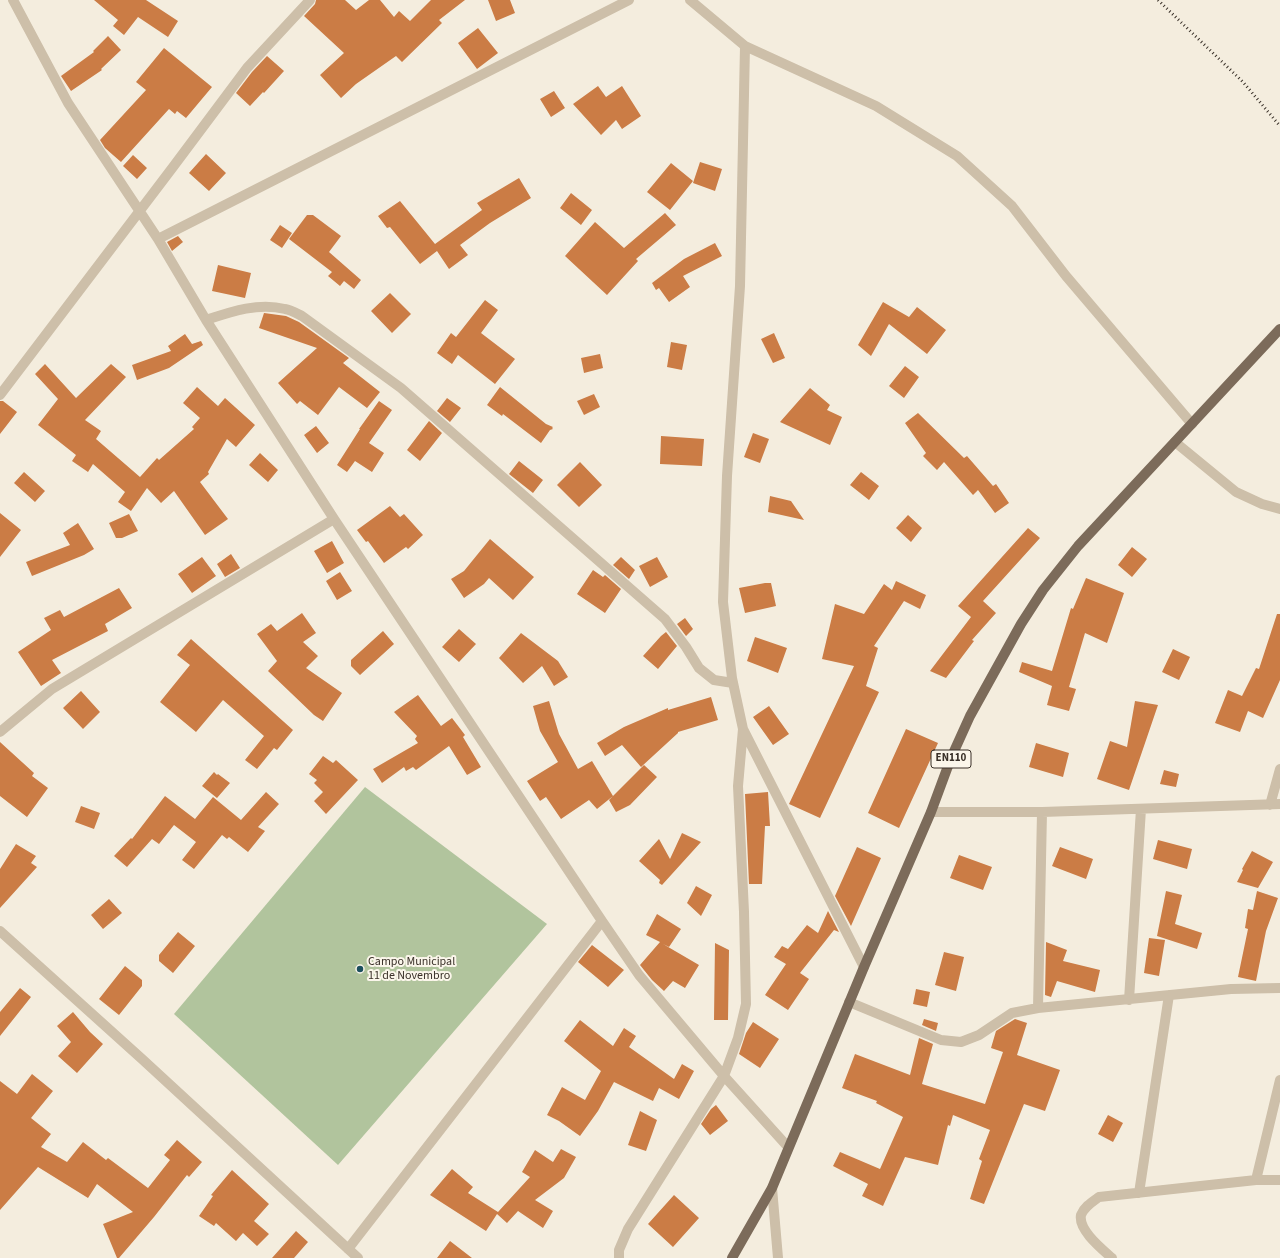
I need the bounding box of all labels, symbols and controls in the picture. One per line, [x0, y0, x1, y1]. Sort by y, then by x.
road number: EN110 [931, 750, 971, 768]
place label: Campo Municipal 11 de Novembro [368, 955, 455, 983]
marker: Campo Municipal 11 de Novembro [355, 964, 365, 974]

